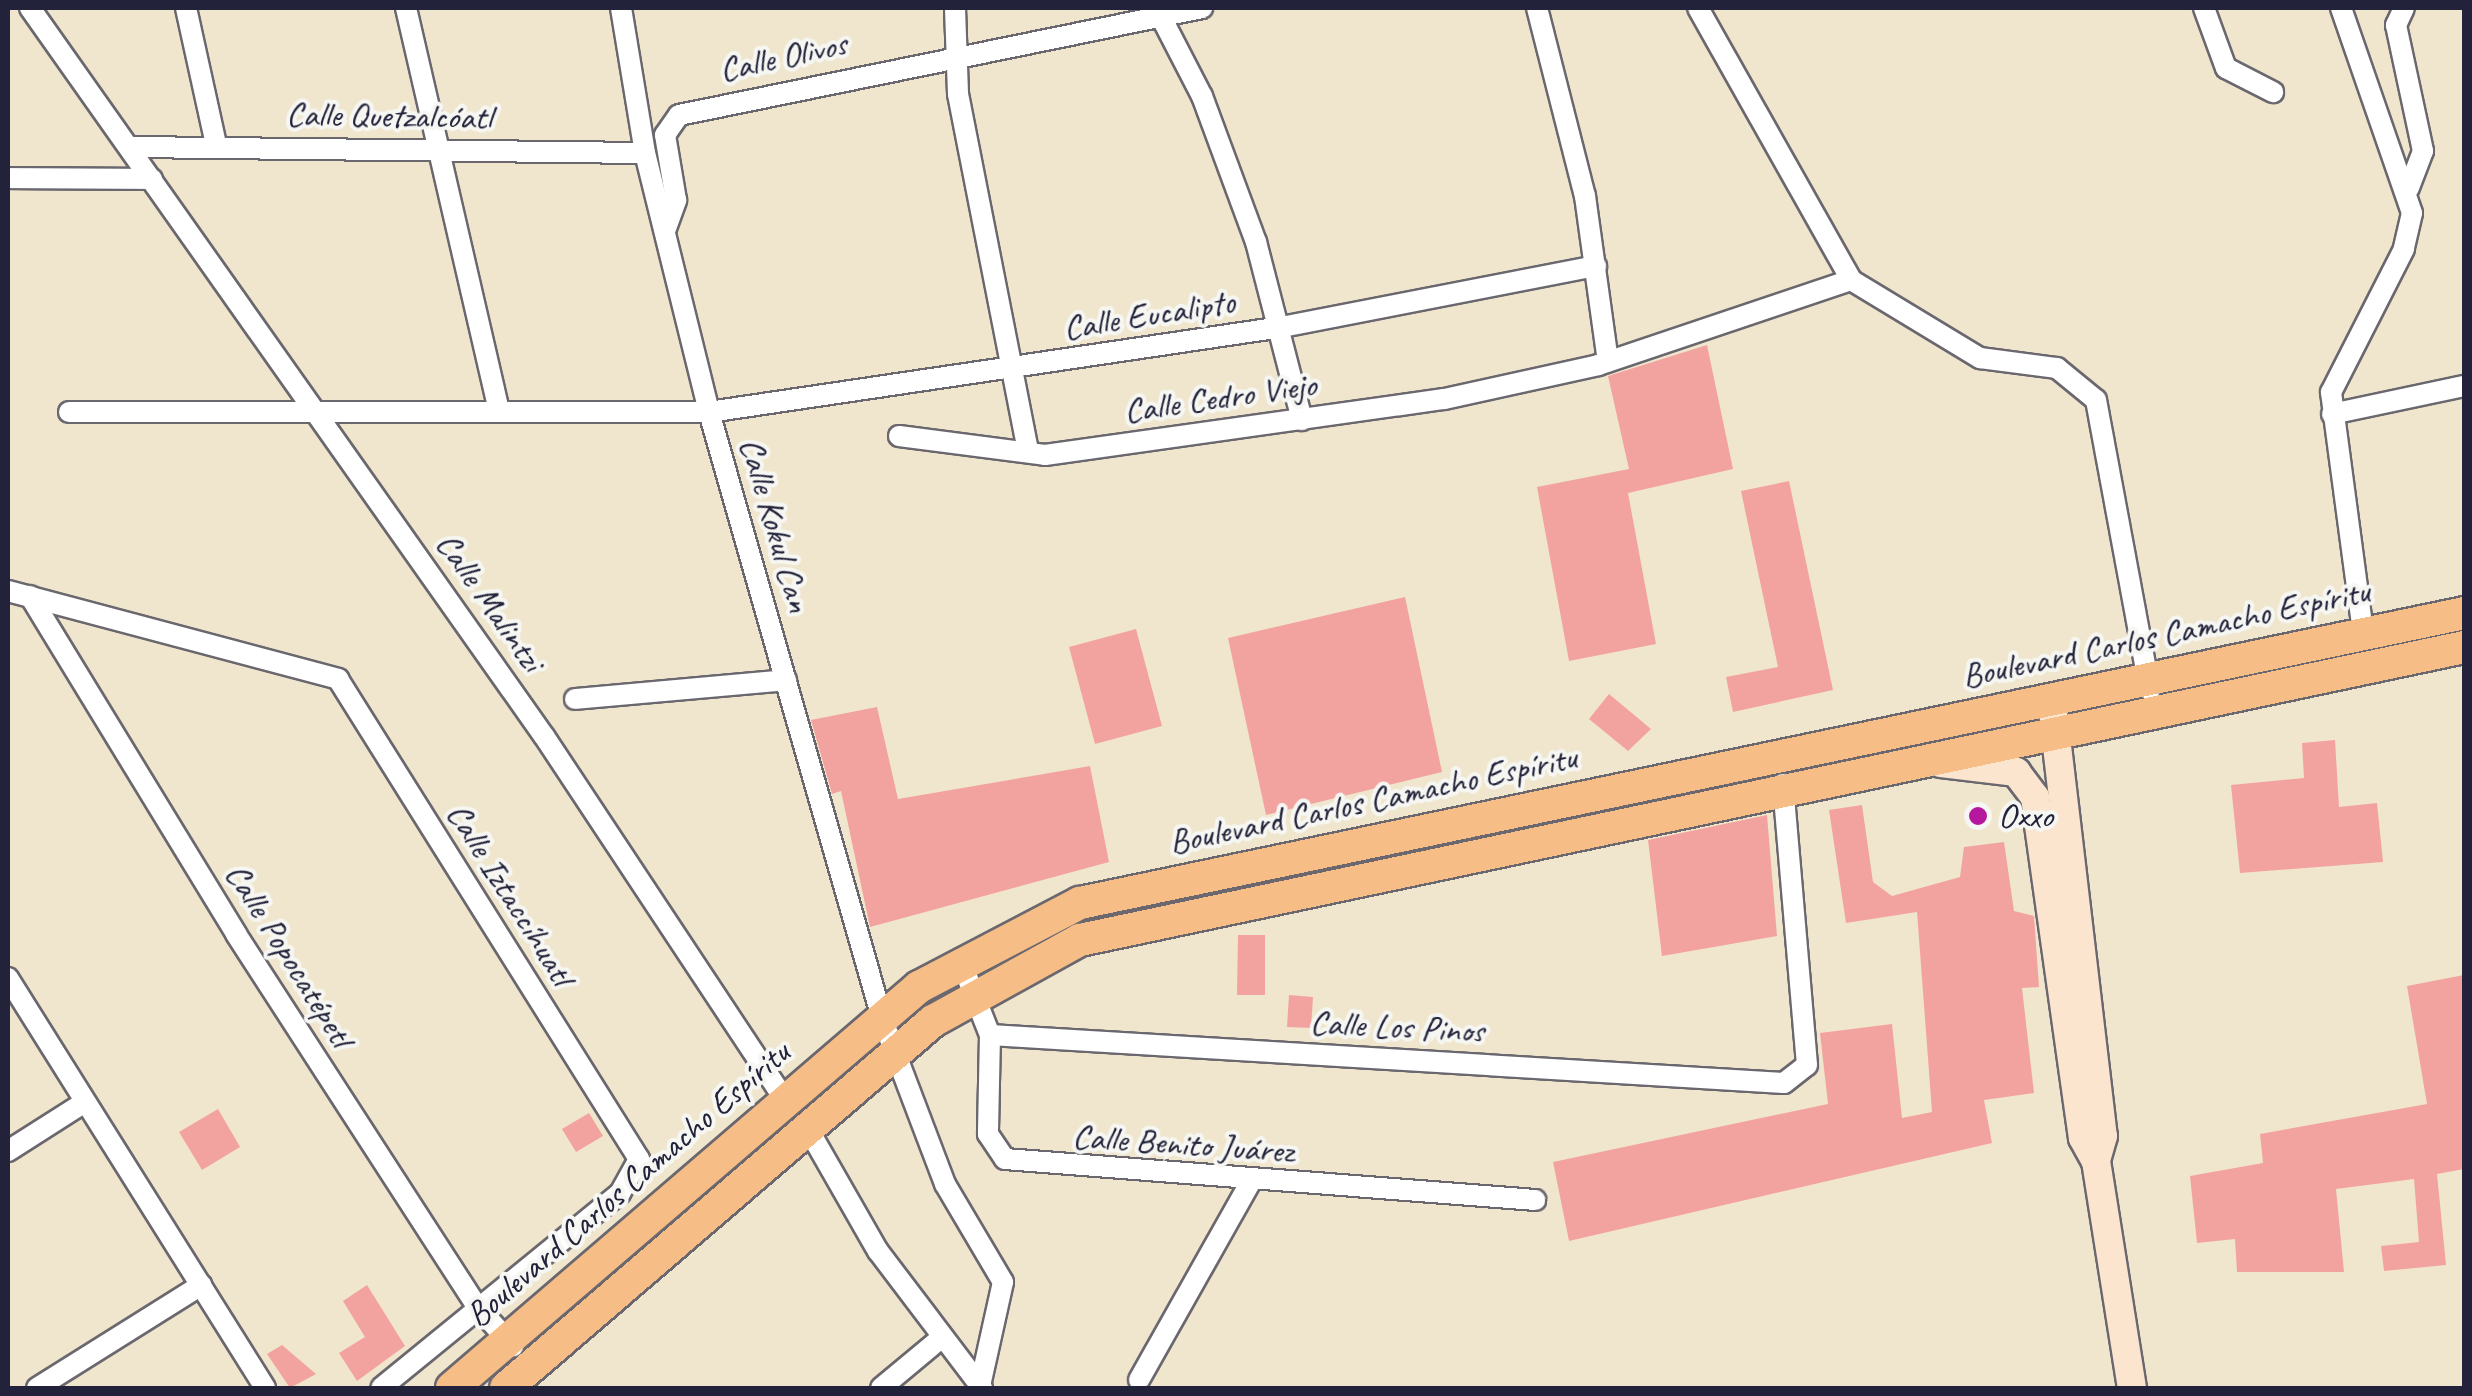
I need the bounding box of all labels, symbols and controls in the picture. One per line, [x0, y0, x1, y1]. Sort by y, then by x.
street label: Calle Olivos [715, 23, 851, 91]
street label: Calle Quetzalcóatl [286, 93, 492, 139]
street label: Calle Eucalipto [1061, 281, 1237, 349]
street label: Calle Cedro Viejo [1121, 364, 1319, 432]
street label: Calle Kokul Can [730, 433, 820, 617]
street label: Calle Malintzi [427, 524, 553, 680]
street label: Boulevard Carlos Camacho Espíritu [1959, 570, 2373, 698]
street label: Boulevard Carlos Camacho Espíritu [1166, 736, 1580, 864]
street label: Calle Iztaccíhuatl [437, 794, 583, 994]
place label: Oxxo [1998, 795, 2053, 837]
marker: Oxxo [1967, 805, 1989, 827]
street label: Calle Popocatépetl [216, 856, 362, 1054]
street label: Calle Los Pinos [1309, 1001, 1485, 1053]
street label: Boulevard Carlos Camacho Espíritu [458, 1032, 798, 1336]
street label: Calle Benito Juárez [1071, 1115, 1295, 1173]

